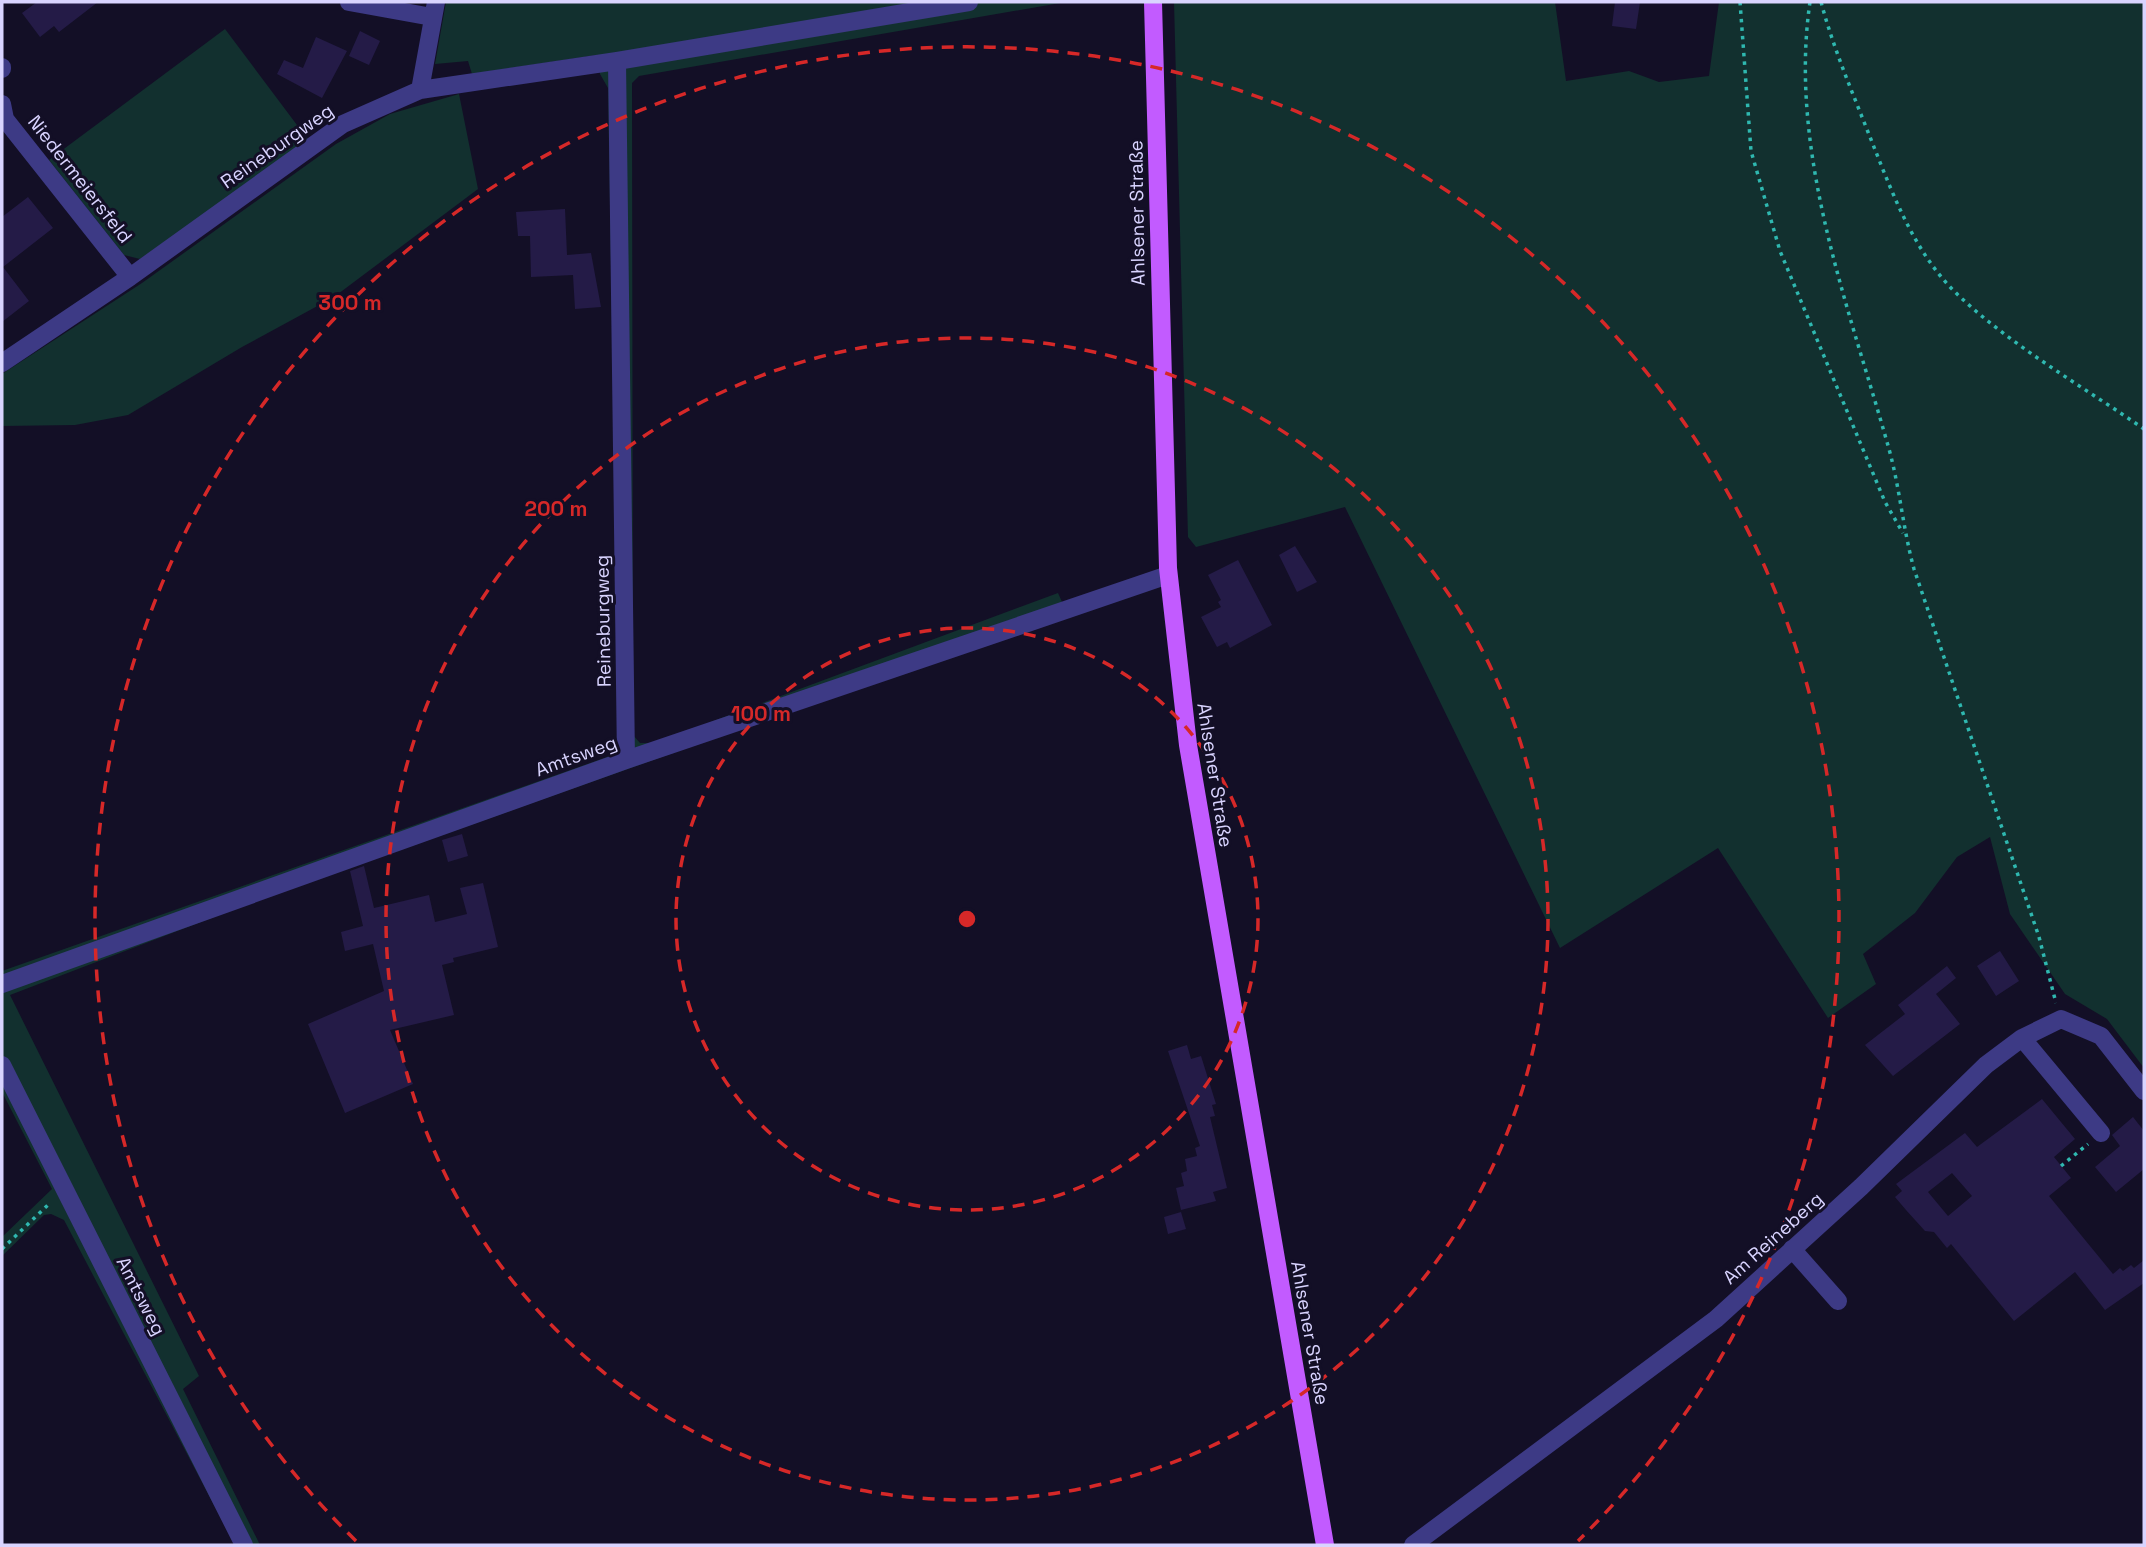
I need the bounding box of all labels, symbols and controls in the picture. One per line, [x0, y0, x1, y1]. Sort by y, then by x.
street label: Reineburgweg [216, 98, 338, 194]
street label: Niedermeiersfeld [22, 110, 138, 248]
street label: Ahlsener Straße [1123, 140, 1151, 286]
text: 300 m [318, 289, 382, 316]
text: 200 m [525, 495, 587, 522]
street label: Reineburgweg [589, 555, 617, 687]
text: 100 m [731, 700, 791, 727]
street label: Ahlsener Straße [1191, 701, 1239, 849]
street label: Amtsweg [532, 730, 620, 782]
centre of rings [955, 907, 979, 931]
street label: Am Reineberg [1718, 1186, 1828, 1290]
street label: Amtsweg [111, 1252, 171, 1340]
street label: Ahlsener Straße [1285, 1259, 1335, 1407]

